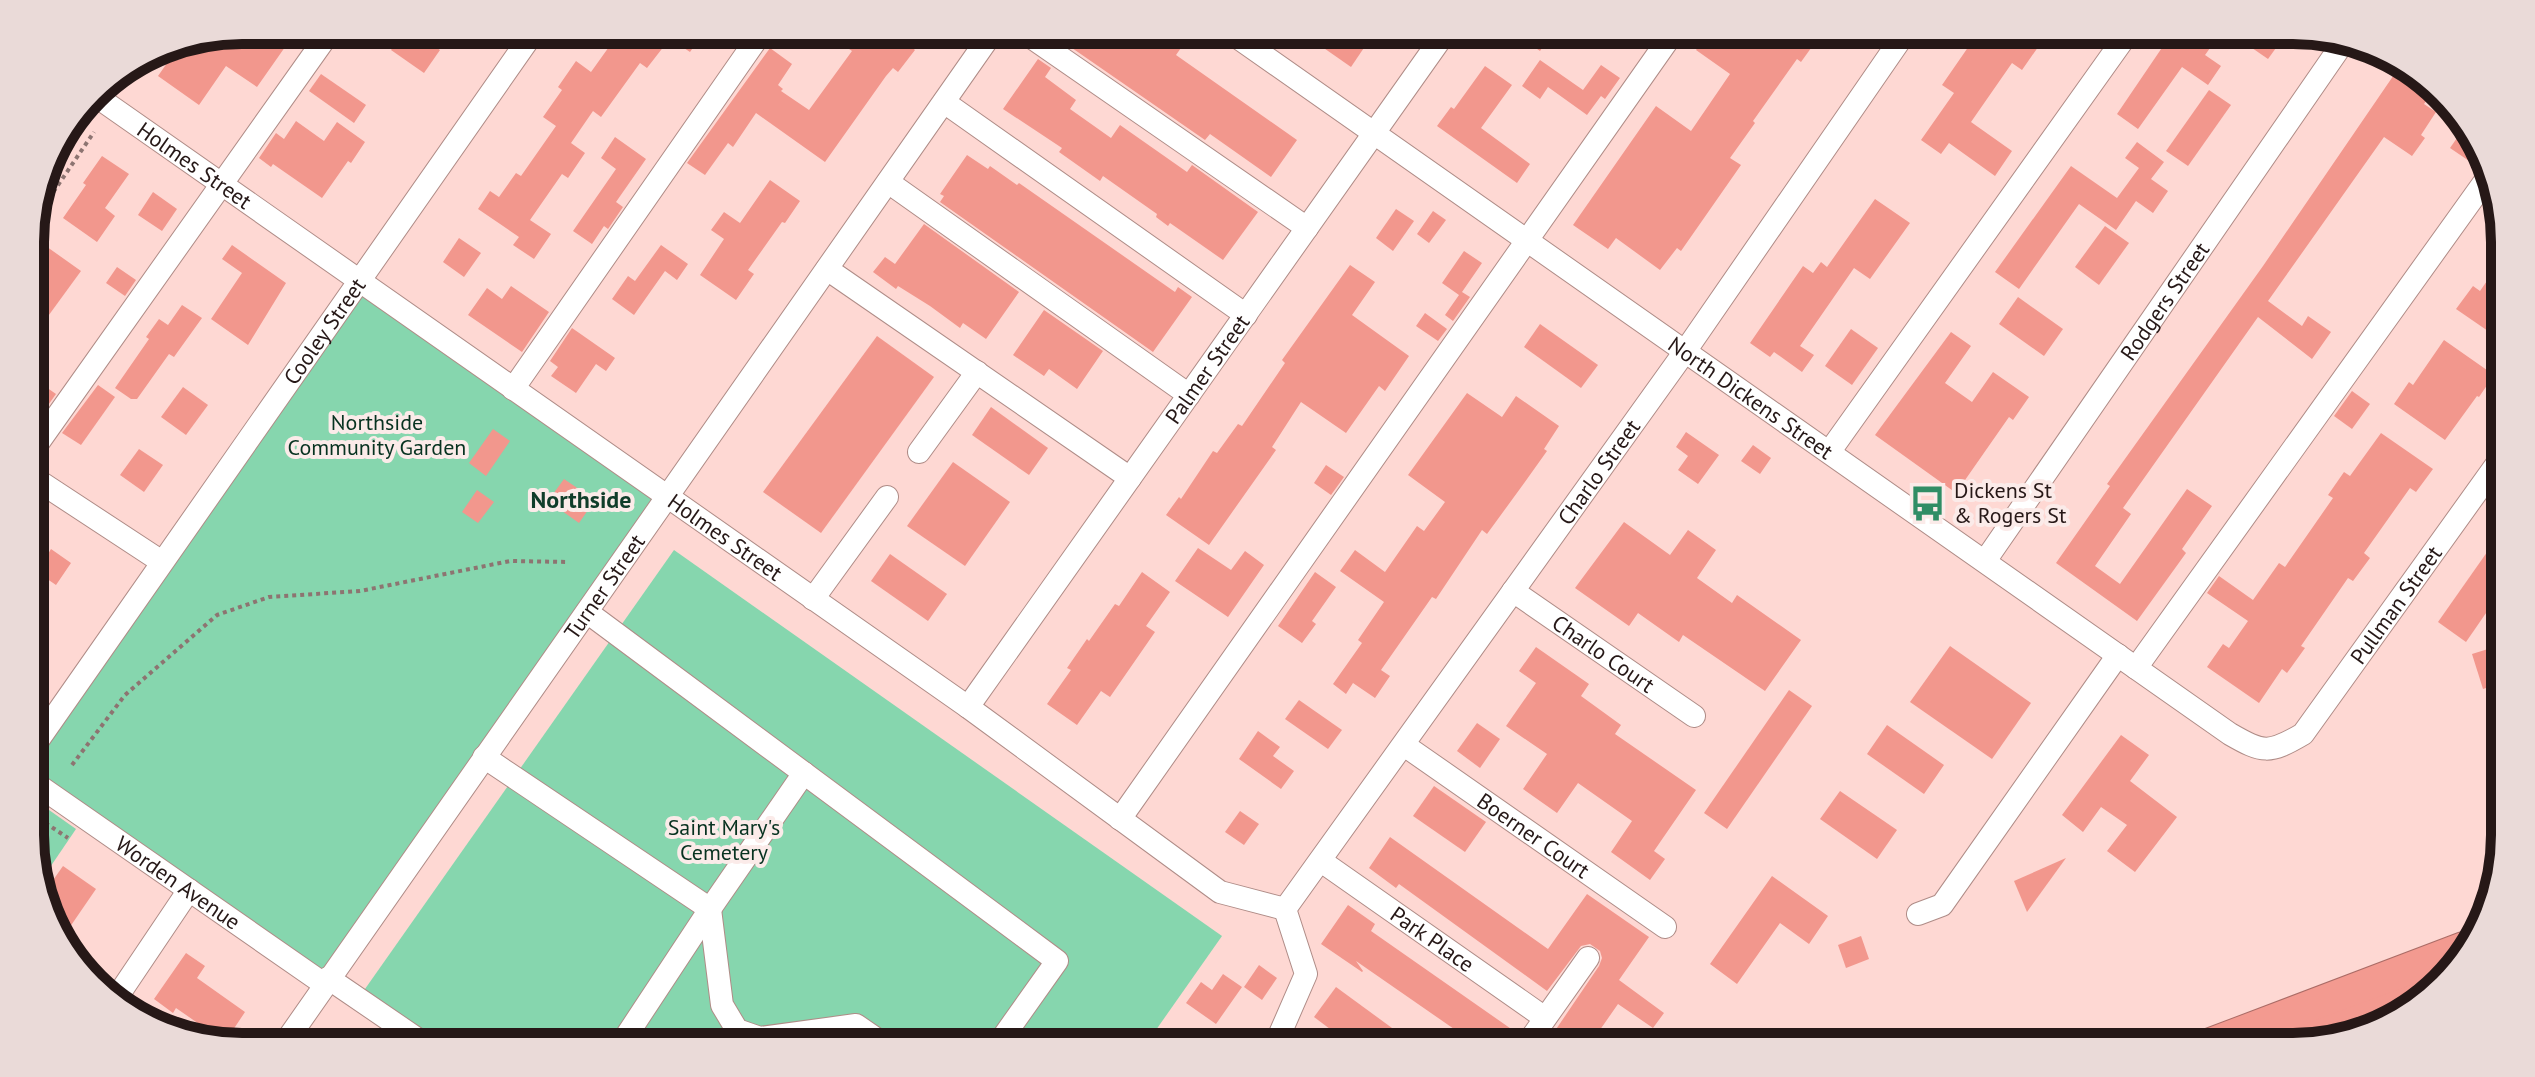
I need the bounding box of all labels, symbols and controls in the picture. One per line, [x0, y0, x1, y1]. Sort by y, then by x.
street label: Holmes Street [132, 115, 258, 215]
street label: Rodgers Street [2114, 236, 2216, 366]
street label: Cooley Street [277, 272, 372, 390]
street label: Palmer Street [1159, 308, 1256, 429]
street label: North Dickens Street [1663, 330, 1839, 466]
park label: Northside Community Garden [288, 408, 466, 461]
street label: Charlo Street [1551, 413, 1646, 530]
place label: Dickens St & Rogers St [1954, 476, 2067, 529]
district label: Northside [531, 484, 631, 515]
bus stop icon: Dickens St & Rogers St [1909, 484, 1947, 522]
street label: Holmes Street [663, 487, 788, 587]
street label: Turner Street [558, 528, 651, 645]
street label: Pullman Street [2344, 540, 2448, 669]
street label: Charlo Court [1547, 608, 1661, 699]
street label: Boerner Court [1472, 786, 1596, 885]
park label: Saint Mary's Cemetery [668, 813, 780, 866]
street label: Worden Avenue [110, 830, 246, 936]
street label: Park Place [1385, 900, 1480, 978]

